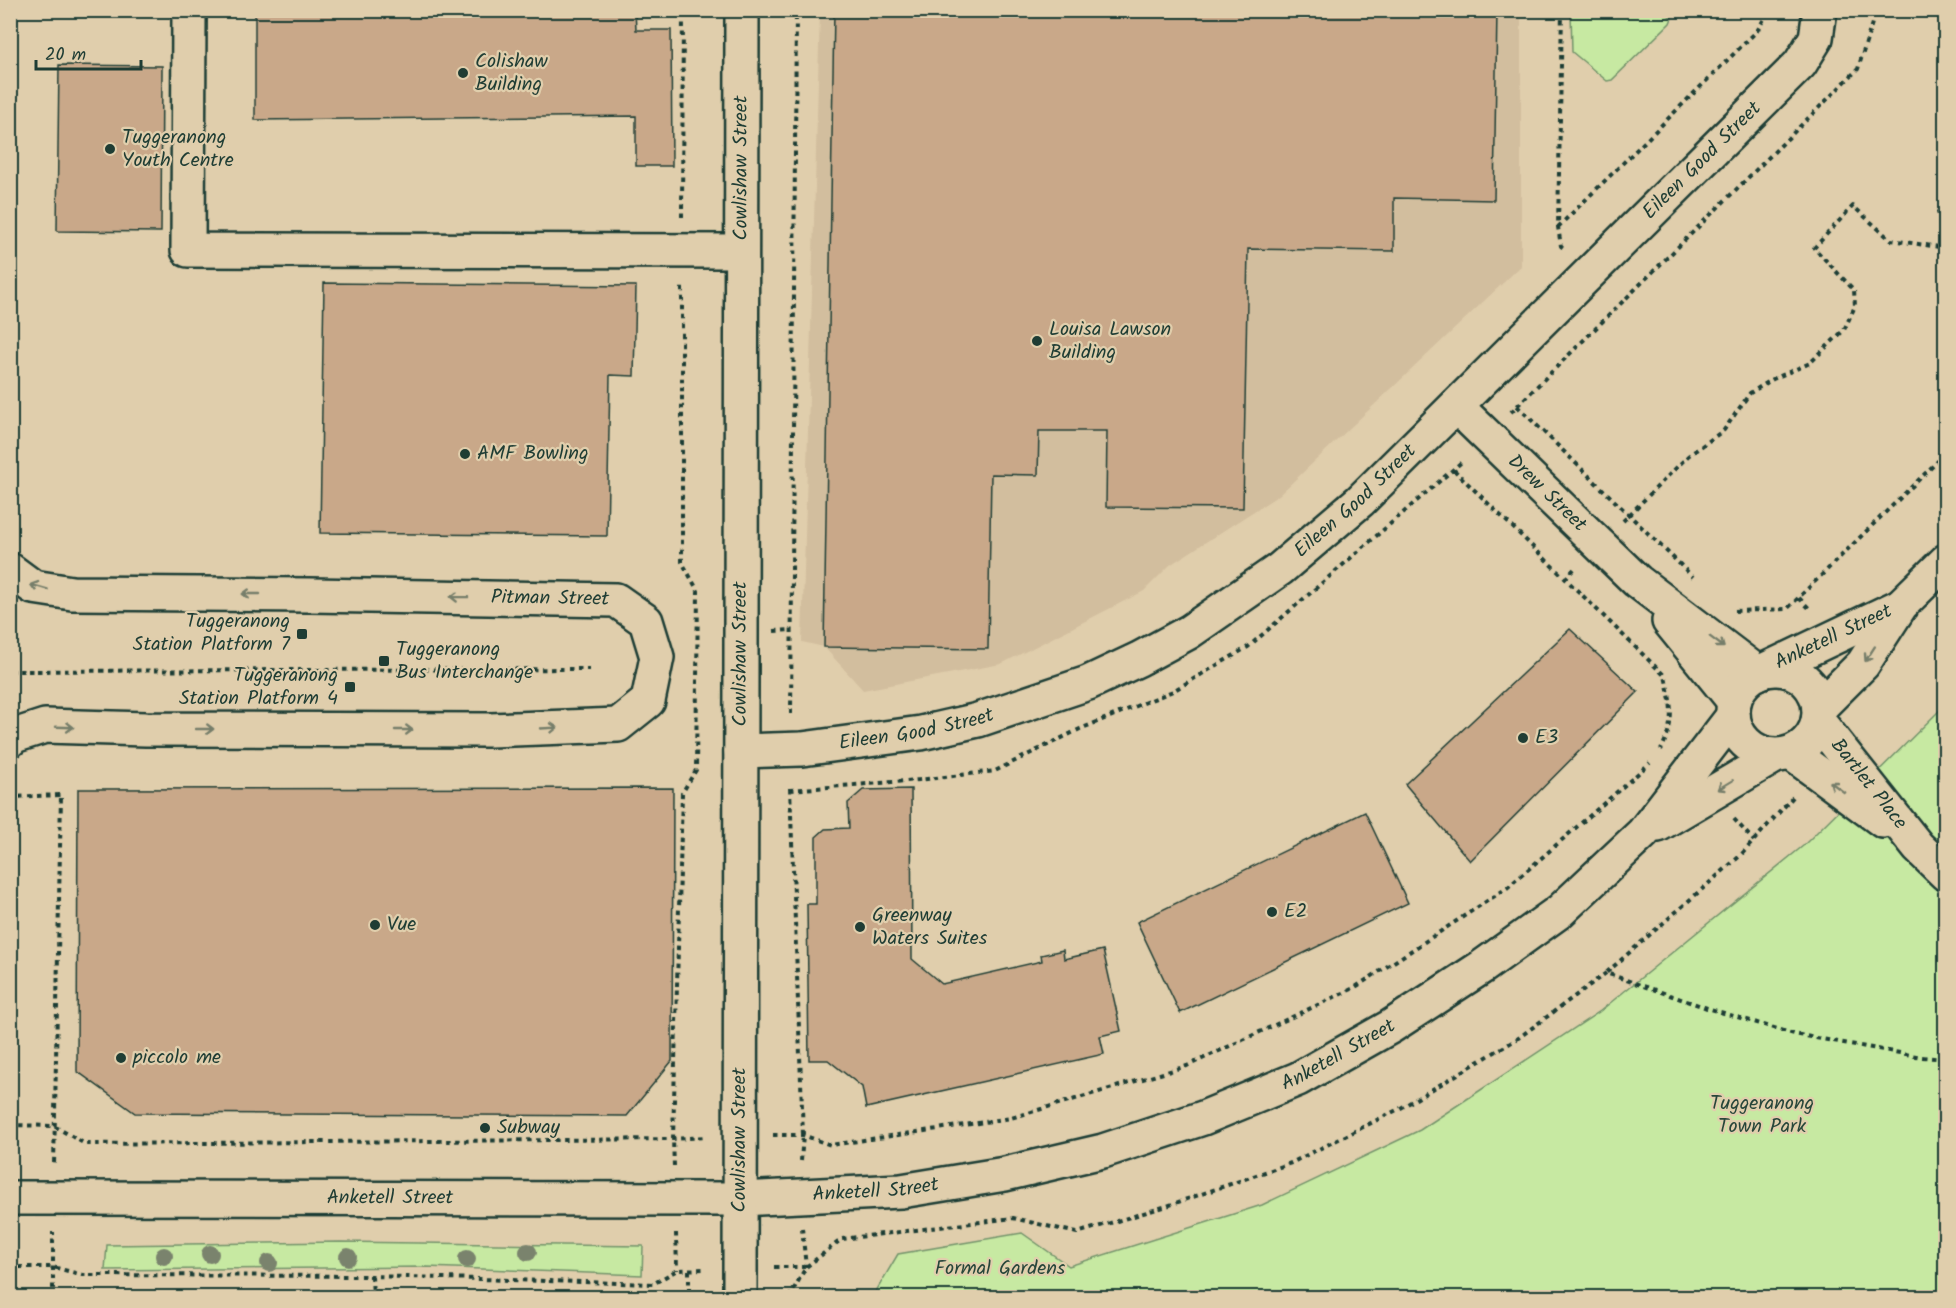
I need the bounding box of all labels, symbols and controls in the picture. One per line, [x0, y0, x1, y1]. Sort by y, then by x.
scale bar [36, 33, 141, 71]
text: 20 m [45, 41, 86, 70]
place label: Colishaw Building [475, 46, 548, 101]
marker: Colishaw Building [456, 66, 470, 80]
street label: Eileen Good Street [1635, 94, 1770, 228]
street label: Cowlishaw Street [726, 95, 758, 241]
place label: Tuggeranong Youth Centre [122, 122, 234, 177]
marker: Tuggeranong Youth Centre [103, 142, 117, 156]
place label: Louisa Lawson Building [1049, 314, 1171, 369]
marker: Louisa Lawson Building [1030, 334, 1044, 348]
street label: Eileen Good Street [1287, 437, 1425, 566]
place label: AMF Bowling [477, 438, 589, 470]
marker: AMF Bowling [458, 447, 472, 461]
street label: Drew Street [1499, 447, 1594, 540]
one-way arrow [30, 580, 49, 592]
street label: Cowlishaw Street [725, 581, 757, 727]
street label: Pitman Street [491, 582, 609, 616]
one-way arrow [242, 588, 262, 600]
one-way arrow [449, 591, 469, 603]
street label: Anketell Street [1770, 596, 1898, 679]
place label: Tuggeranong Station Platform 7 [133, 606, 291, 661]
marker: Tuggeranong Station Platform 7 [295, 627, 309, 641]
place label: Tuggeranong Bus Interchange [396, 634, 533, 689]
one-way arrow [1709, 635, 1725, 648]
one-way arrow [1863, 645, 1875, 662]
marker: Tuggeranong Bus Interchange [377, 654, 391, 668]
place label: Tuggeranong Station Platform 4 [179, 660, 338, 715]
marker: Tuggeranong Station Platform 4 [343, 680, 357, 694]
street label: Eileen Good Street [837, 700, 999, 760]
one-way arrow [55, 721, 75, 732]
one-way arrow [538, 722, 558, 733]
place label: E3 [1535, 722, 1558, 754]
one-way arrow [194, 723, 214, 735]
one-way arrow [394, 724, 414, 736]
marker: E3 [1516, 731, 1530, 745]
street label: Bartlet Place [1822, 732, 1915, 837]
one-way arrow [1717, 780, 1734, 792]
one-way arrow [1830, 781, 1846, 794]
place label: E2 [1284, 896, 1307, 928]
place label: Greenway Waters Suites [872, 900, 988, 955]
marker: E2 [1265, 905, 1279, 919]
place label: Vue [387, 909, 416, 941]
marker: Vue [368, 918, 382, 932]
marker: Greenway Waters Suites [853, 920, 867, 934]
street label: Anketell Street [1277, 1011, 1403, 1100]
place label: piccolo me [132, 1042, 221, 1074]
marker: piccolo me [114, 1051, 128, 1065]
street label: Cowlishaw Street [724, 1067, 756, 1213]
park label: Tuggeranong Town Park [1710, 1088, 1814, 1143]
place label: Subway [497, 1112, 561, 1144]
marker: Subway [478, 1121, 492, 1135]
street label: Anketell Street [812, 1169, 941, 1211]
street label: Anketell Street [327, 1182, 454, 1215]
park label: Formal Gardens [935, 1253, 1066, 1285]

